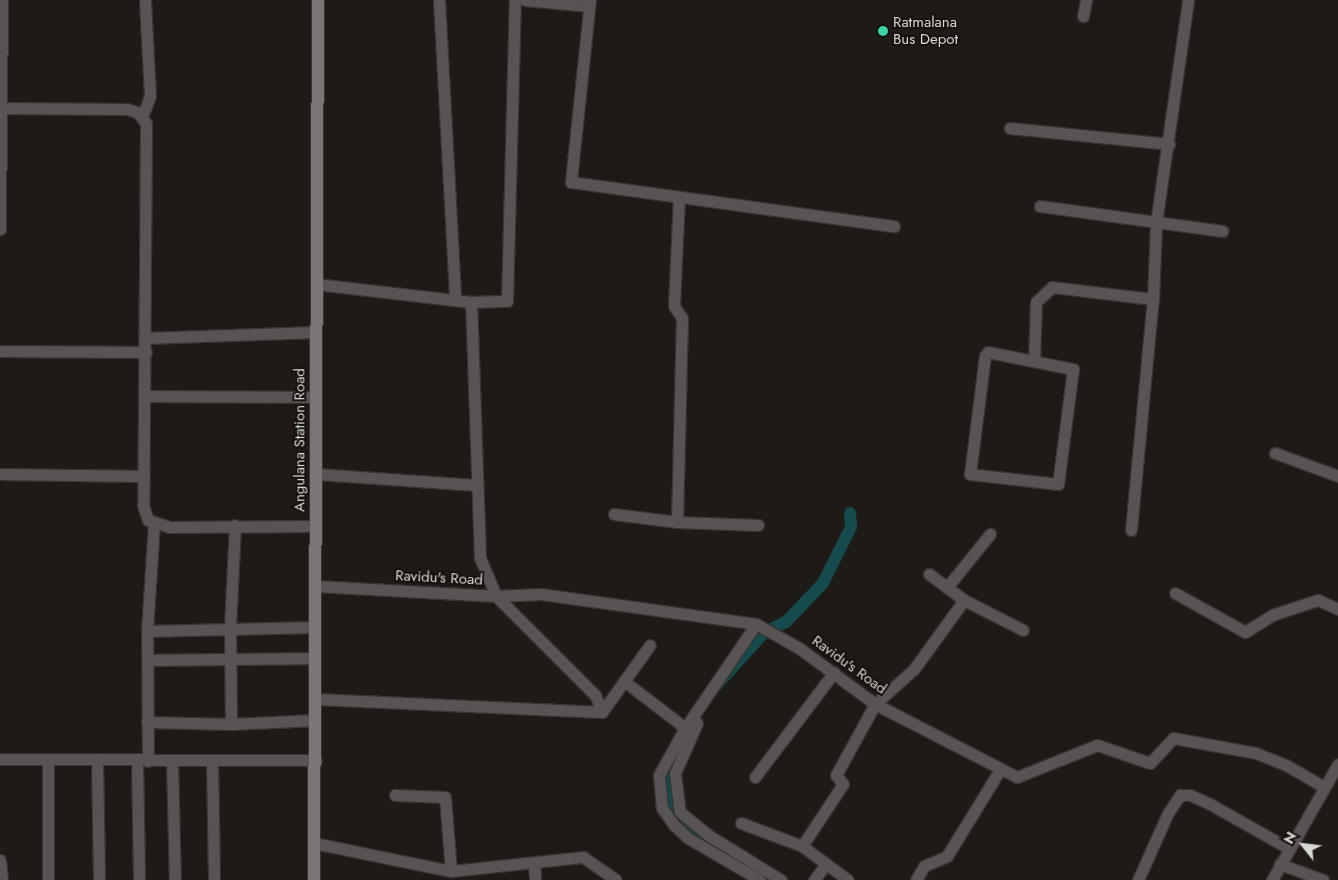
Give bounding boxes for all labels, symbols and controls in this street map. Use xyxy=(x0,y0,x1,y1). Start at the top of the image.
place label: Ratmalana Bus Depot xyxy=(893,13,958,48)
marker: Ratmalana Bus Depot xyxy=(877,25,889,37)
street label: Angulana Station Road xyxy=(291,368,309,512)
street label: Ravidu's Road xyxy=(395,567,483,589)
street label: Ravidu's Road xyxy=(808,632,890,698)
north arrow xyxy=(1278,820,1328,870)
text: N xyxy=(1278,828,1301,847)

